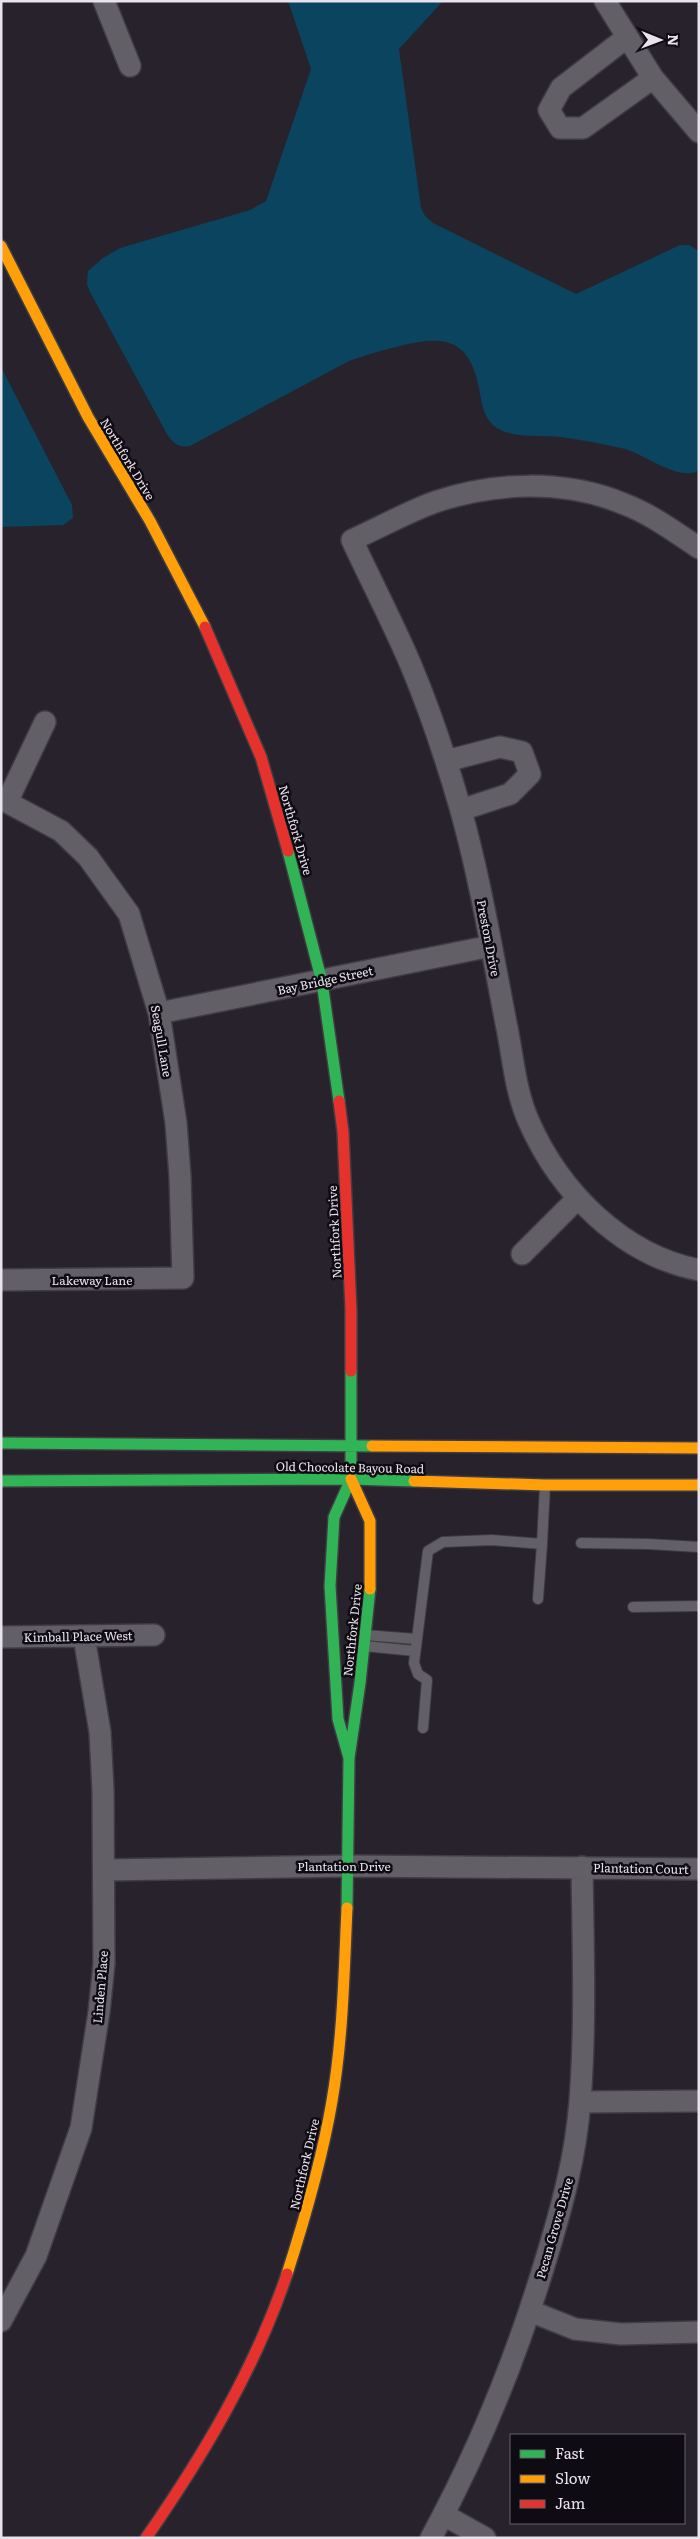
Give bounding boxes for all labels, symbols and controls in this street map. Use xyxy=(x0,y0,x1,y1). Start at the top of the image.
north arrow xyxy=(635,15,685,65)
text: N xyxy=(664,34,684,47)
street label: Northfork Drive xyxy=(96,415,160,503)
street label: Northfork Drive xyxy=(275,783,317,877)
street label: Preston Drive xyxy=(473,898,505,978)
street label: Bay Bridge Street xyxy=(275,961,375,999)
street label: Seagull Lane xyxy=(147,1004,177,1078)
street label: Northfork Drive xyxy=(323,1185,345,1279)
street label: Lakeway Lane xyxy=(52,1271,132,1289)
street label: Old Chocolate Bayou Road xyxy=(276,1457,425,1477)
street label: Northfork Drive xyxy=(338,1583,366,1677)
street label: Kimball Place West xyxy=(23,1626,133,1646)
street label: Plantation Drive xyxy=(297,1857,391,1875)
street label: Plantation Court xyxy=(593,1858,689,1878)
street label: Linden Place xyxy=(88,1950,112,2024)
street label: Northfork Drive xyxy=(285,2117,323,2211)
street label: Pecan Grove Drive xyxy=(531,2175,577,2281)
legend xyxy=(510,2434,685,2524)
text: Fast xyxy=(555,2441,584,2464)
text: Slow xyxy=(555,2466,590,2489)
text: Jam xyxy=(555,2491,586,2514)

